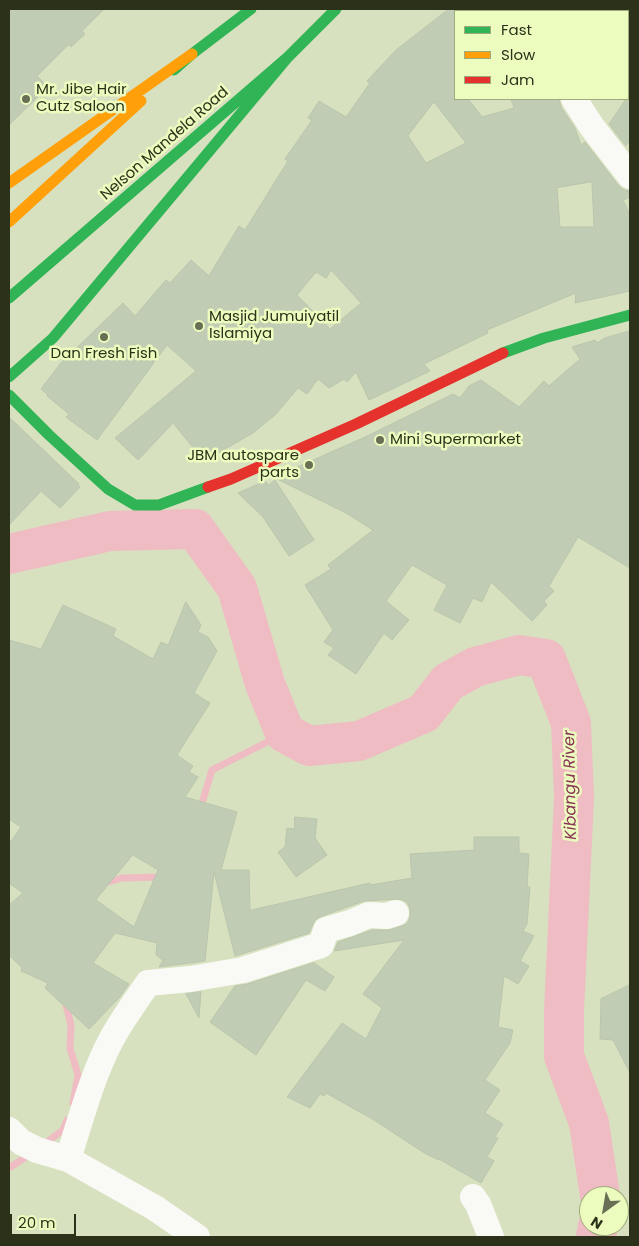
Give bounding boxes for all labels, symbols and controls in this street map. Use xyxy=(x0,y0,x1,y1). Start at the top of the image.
legend xyxy=(454,10,629,100)
text: Fast xyxy=(501,19,532,40)
text: Slow xyxy=(501,44,535,65)
text: Jam xyxy=(501,69,535,90)
place label: Mr. Jibe Hair Cutz Saloon xyxy=(36,81,127,116)
street label: Nelson Mandela Road xyxy=(97,84,233,204)
marker: Mr. Jibe Hair Cutz Saloon xyxy=(20,93,32,105)
place label: Masjid Jumuiyatil Islamiya xyxy=(209,308,339,343)
marker: Masjid Jumuiyatil Islamiya xyxy=(193,320,205,332)
marker: Dan Fresh Fish xyxy=(98,331,110,343)
place label: Dan Fresh Fish xyxy=(51,345,157,363)
place label: Mini Supermarket xyxy=(390,431,521,449)
marker: Mini Supermarket xyxy=(374,434,386,446)
place label: JBM autospare parts xyxy=(187,447,299,482)
marker: JBM autospare parts xyxy=(303,459,315,471)
water label: Kibangu River xyxy=(560,730,582,840)
north arrow xyxy=(579,1186,629,1236)
scale bar xyxy=(12,1204,79,1236)
text: 20 m xyxy=(18,1212,56,1233)
text: N xyxy=(587,1212,606,1234)

